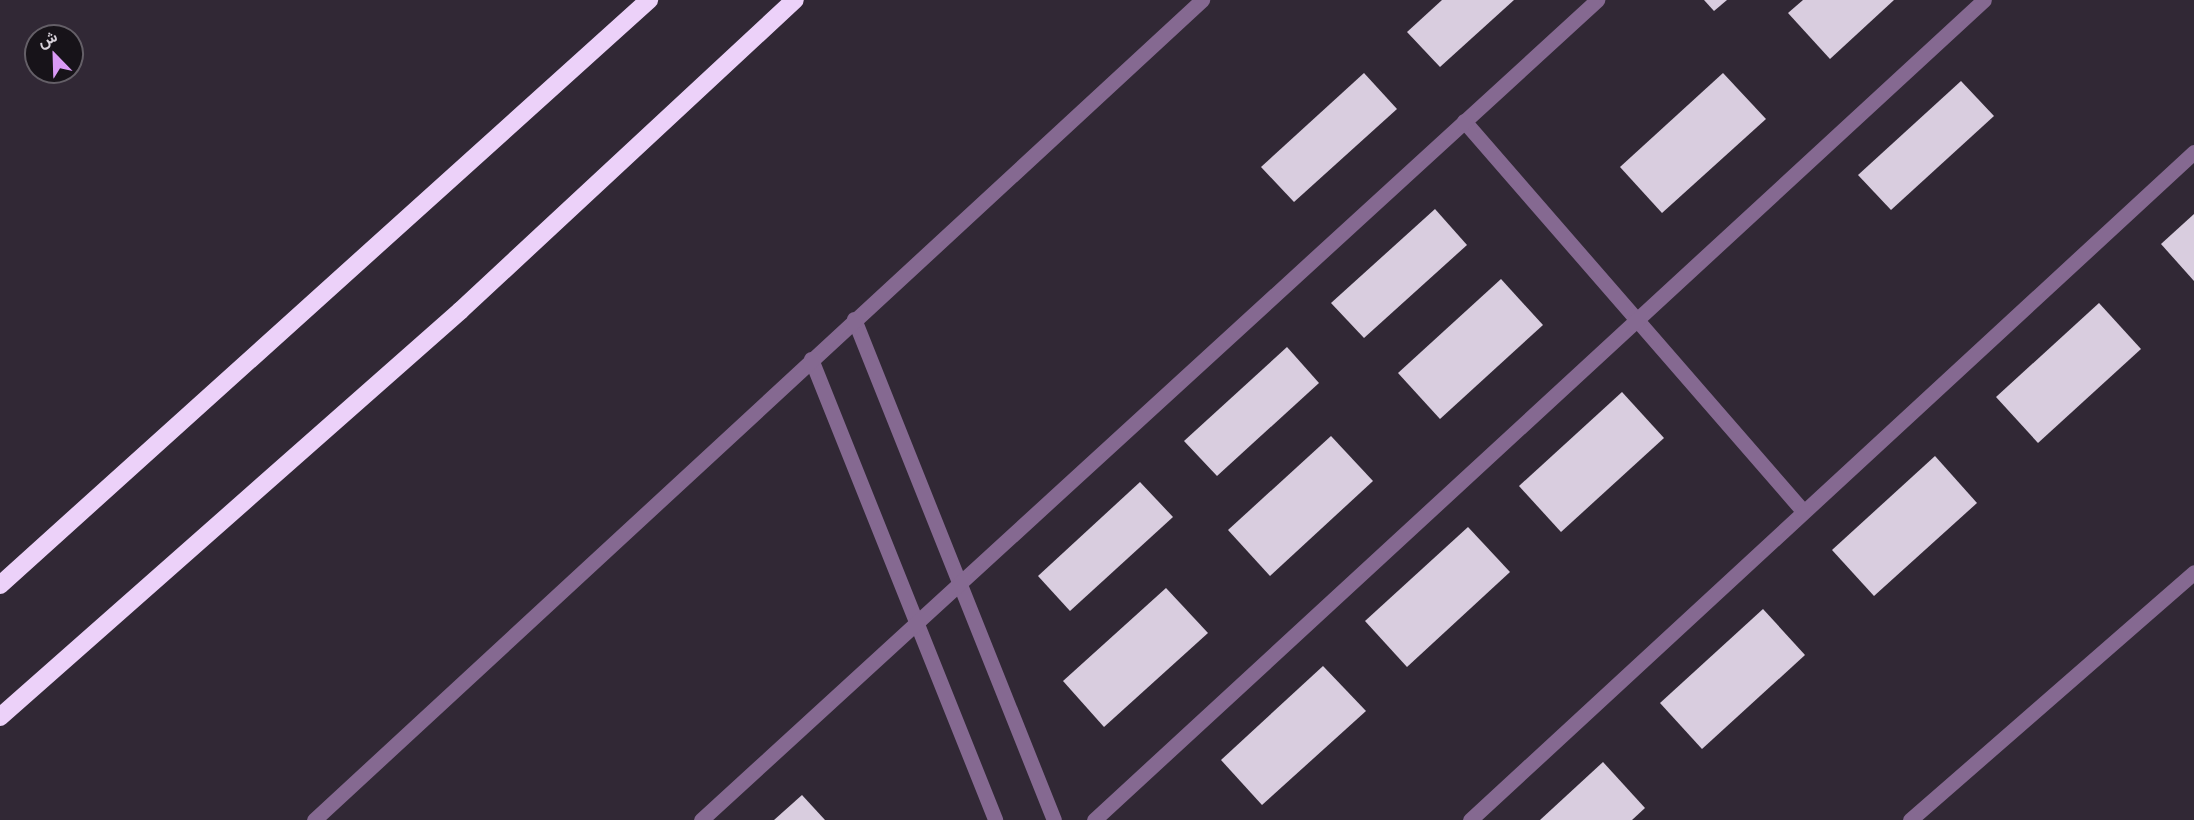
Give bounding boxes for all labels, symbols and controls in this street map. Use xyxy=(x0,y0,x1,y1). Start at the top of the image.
north arrow xyxy=(24,24,84,84)
text: ش xyxy=(35,27,60,50)

